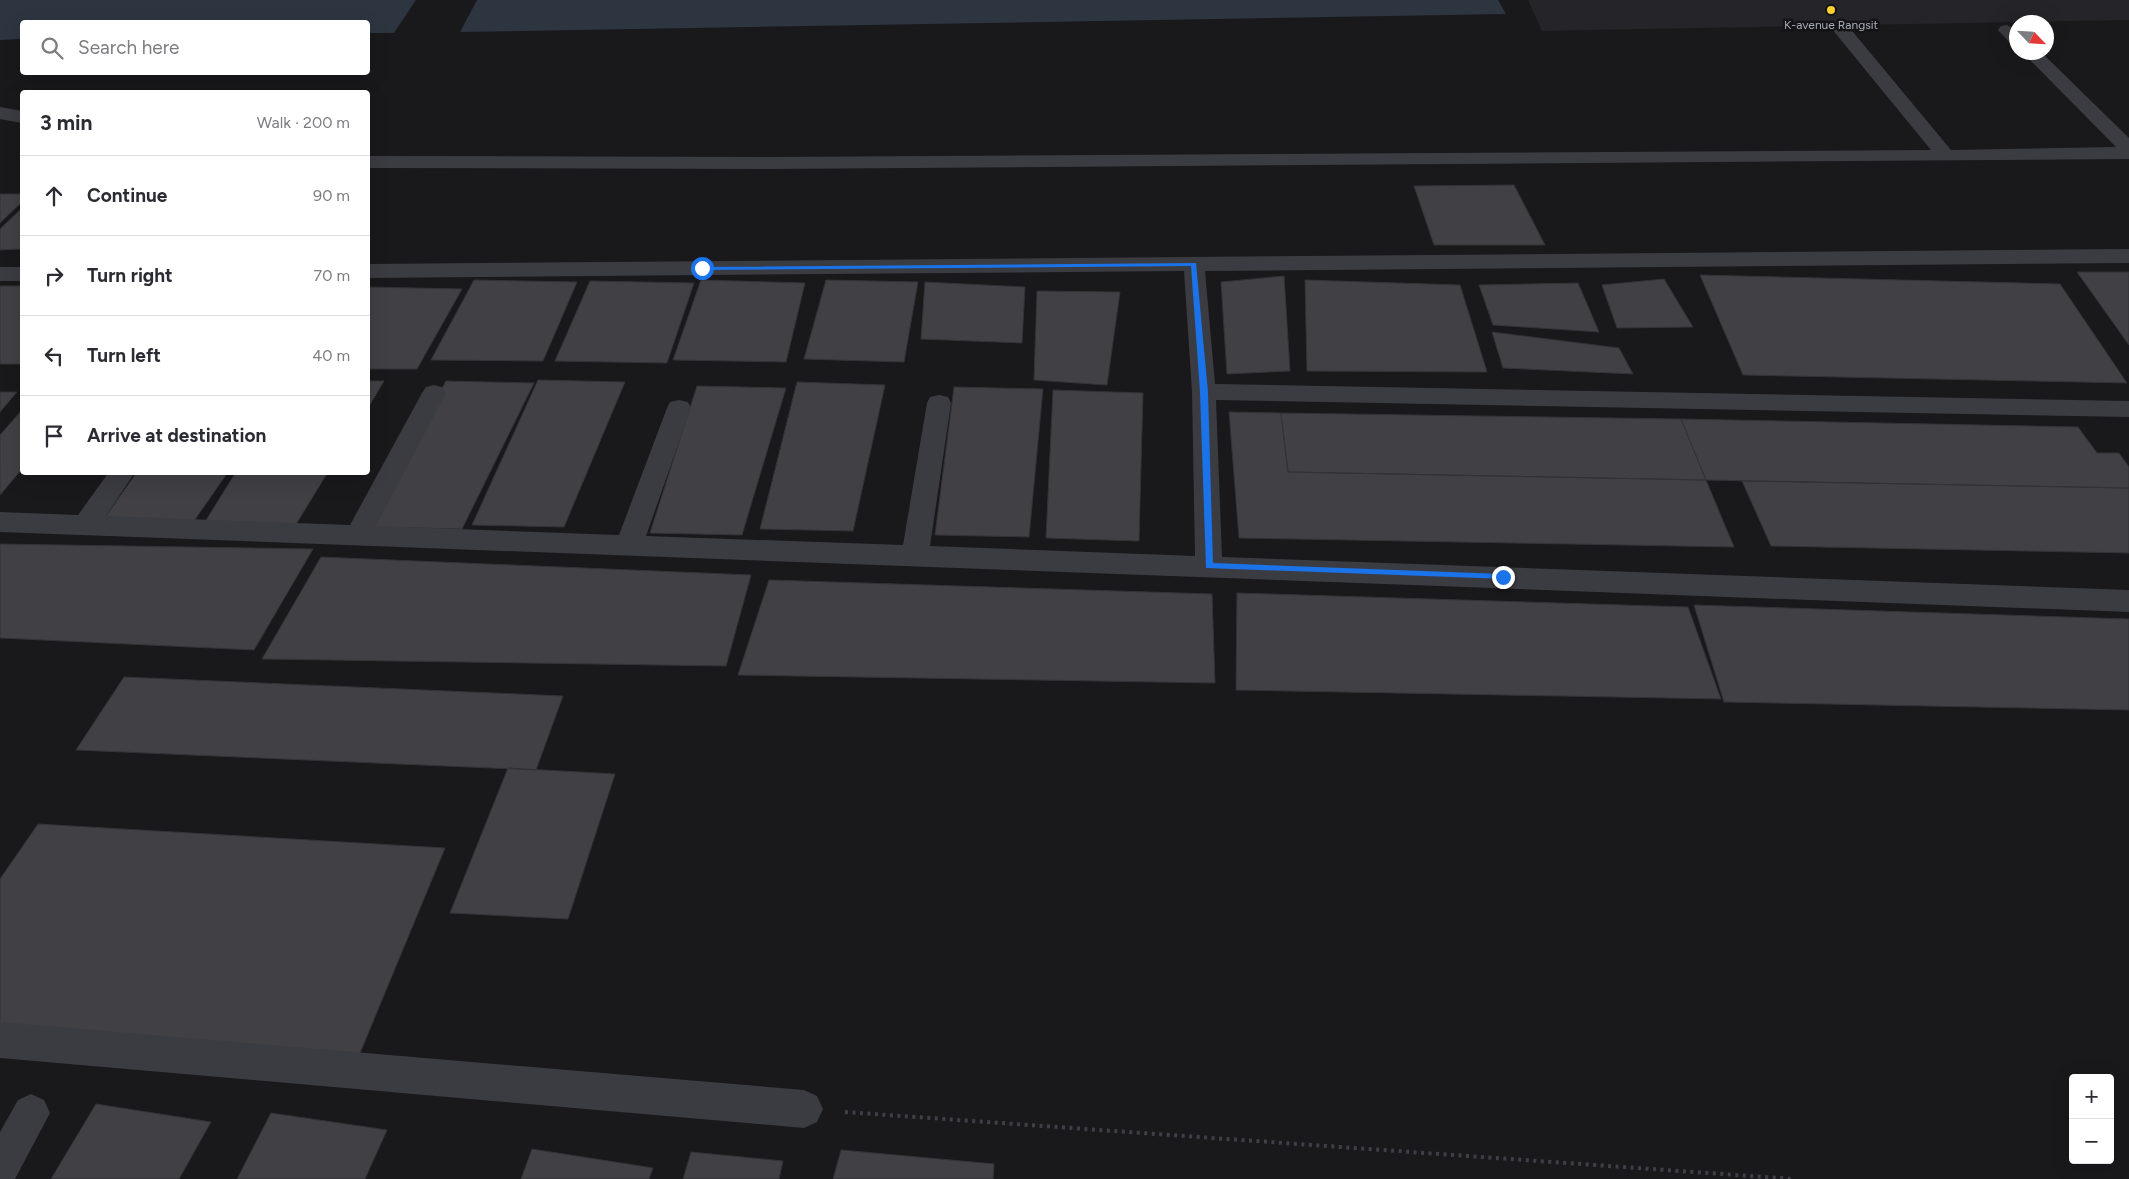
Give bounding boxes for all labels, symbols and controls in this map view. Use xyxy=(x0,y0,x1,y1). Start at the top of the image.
marker: K-avenue Rangsit xyxy=(1825,4,1837,16)
north arrow xyxy=(2009,15,2054,60)
place label: K-avenue Rangsit xyxy=(1784,18,1879,32)
search box xyxy=(20,20,370,75)
icon: search xyxy=(38,34,66,62)
text: Search here xyxy=(78,36,180,59)
text: 3 min xyxy=(40,110,92,135)
text: Walk · 200 m xyxy=(257,113,350,132)
icon: ahead xyxy=(40,182,68,210)
text: Continue xyxy=(87,184,167,207)
text: 90 m xyxy=(313,186,350,205)
route start xyxy=(691,257,714,280)
icon: right xyxy=(40,262,68,290)
text: Turn right xyxy=(87,264,173,287)
text: 70 m xyxy=(314,266,350,285)
icon: left xyxy=(40,342,68,370)
text: Turn left xyxy=(87,344,161,367)
text: 40 m xyxy=(312,346,350,365)
icon: arrive xyxy=(40,422,68,450)
text: Arrive at destination xyxy=(87,424,266,447)
route end xyxy=(1492,566,1515,589)
map controls xyxy=(2069,1074,2114,1164)
button: + xyxy=(2069,1074,2114,1119)
button: − xyxy=(2069,1119,2114,1164)

